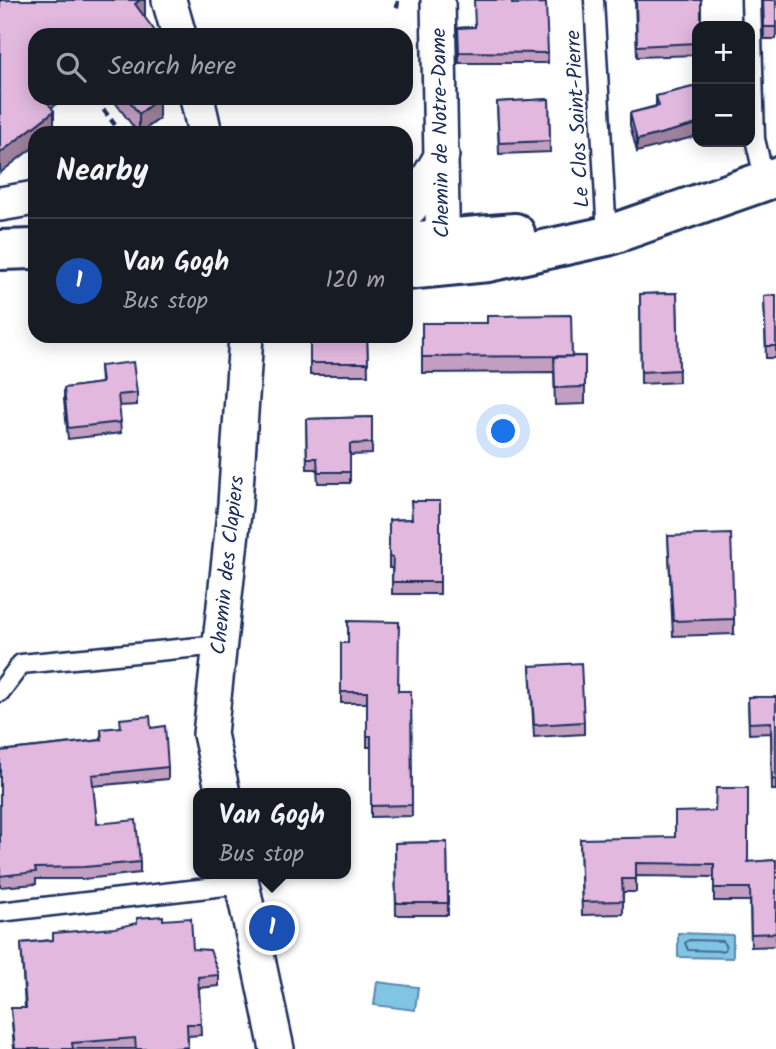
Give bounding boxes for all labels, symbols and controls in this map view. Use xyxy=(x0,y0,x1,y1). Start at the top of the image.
map controls xyxy=(692,21,755,147)
button: + xyxy=(692,21,755,84)
street label: Chemin de Notre-Dame xyxy=(423,27,460,238)
search box xyxy=(28,28,413,105)
street label: Le Clos Saint-Pierre xyxy=(557,29,600,209)
text: Search here xyxy=(108,46,236,88)
icon: search xyxy=(52,48,90,86)
button: − xyxy=(692,84,755,147)
text: Nearby xyxy=(56,148,148,196)
text: Van Gogh xyxy=(123,242,229,284)
text: 1 xyxy=(76,263,82,299)
text: 120 m xyxy=(325,263,385,299)
text: Bus stop xyxy=(123,284,208,320)
your location xyxy=(486,414,520,448)
street label: Chemin des Clapiers xyxy=(203,474,254,656)
popup xyxy=(193,788,351,879)
text: Van Gogh xyxy=(219,795,325,837)
text: Bus stop xyxy=(219,837,304,873)
pin: 1 xyxy=(249,902,295,954)

